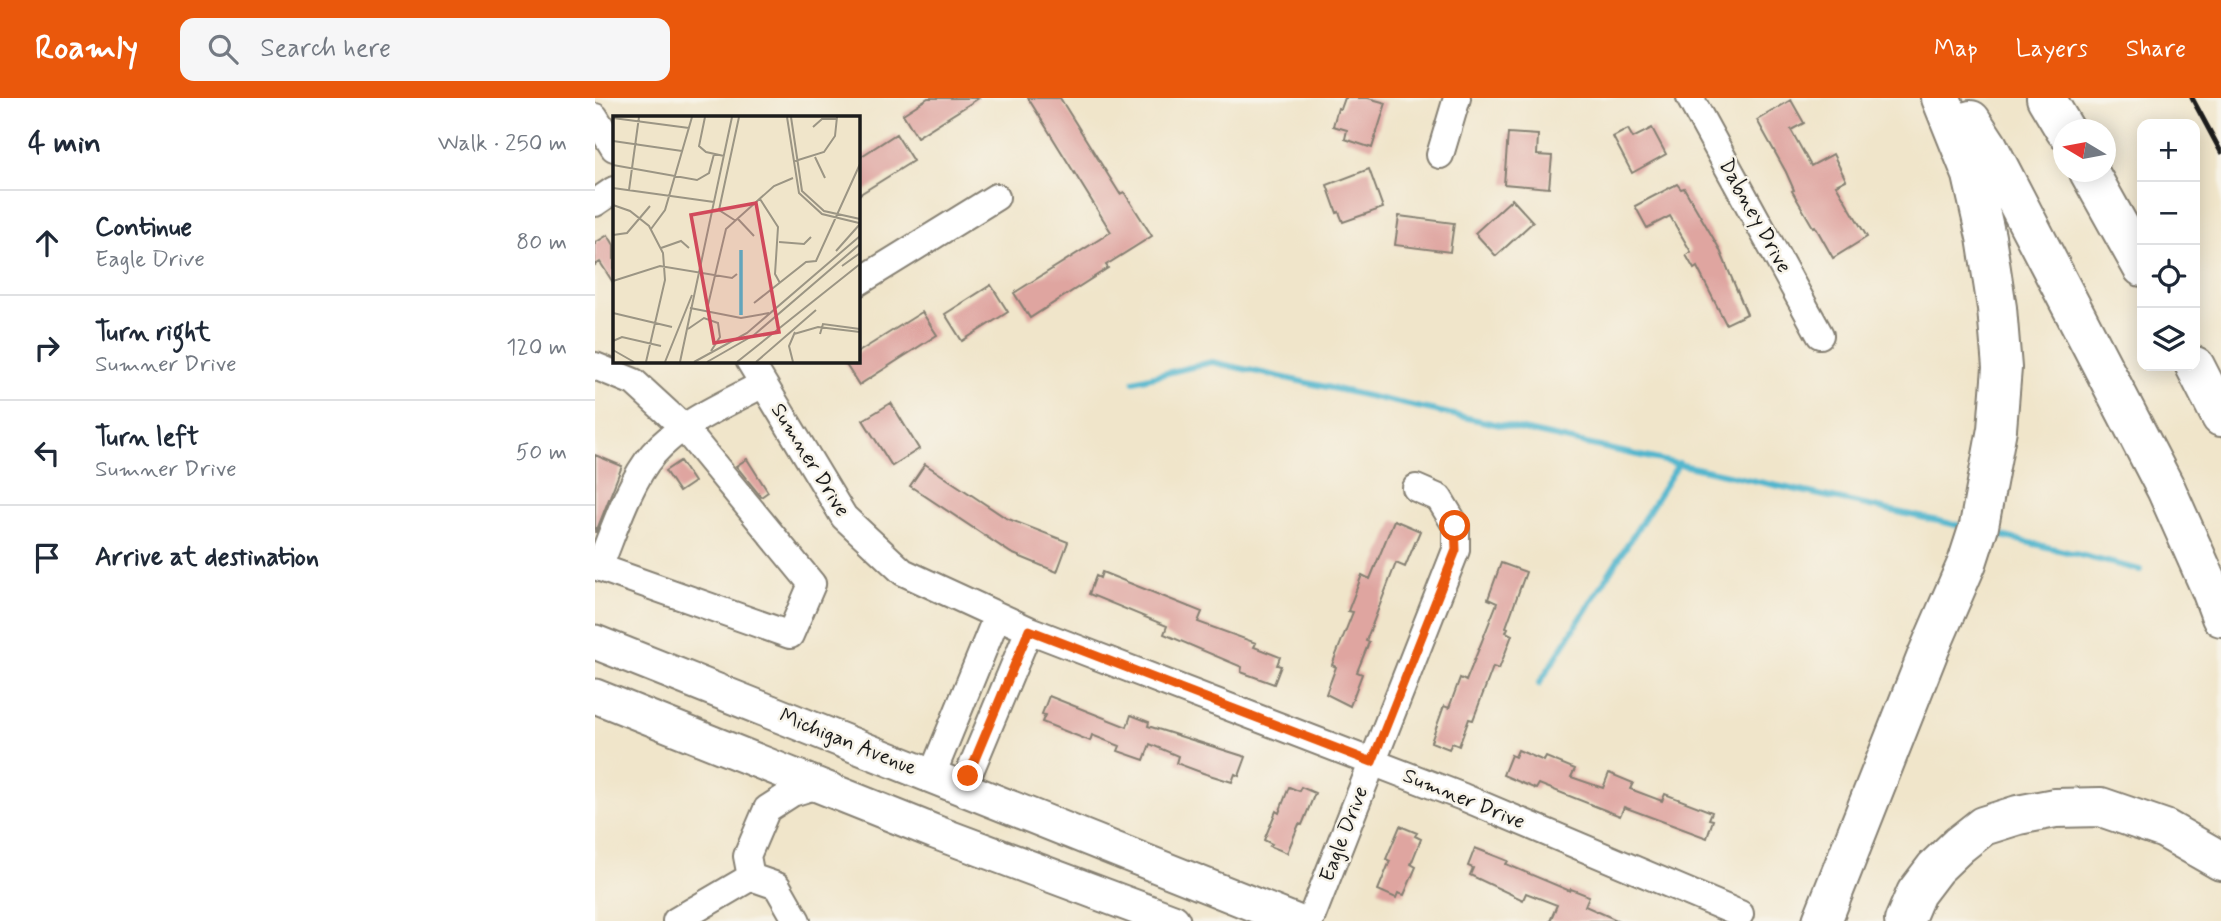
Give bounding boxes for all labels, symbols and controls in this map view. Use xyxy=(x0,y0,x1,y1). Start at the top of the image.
search box xyxy=(180,18,670,81)
text: Roamly xyxy=(35,27,138,71)
icon: search xyxy=(204,30,242,68)
text: Search here xyxy=(260,32,391,66)
text: Map xyxy=(1934,34,1978,65)
text: Layers xyxy=(2016,34,2088,65)
text: Share xyxy=(2126,34,2186,65)
inset map xyxy=(613,116,859,362)
north arrow xyxy=(2053,119,2116,182)
map controls xyxy=(2137,119,2200,371)
button: + xyxy=(2137,119,2200,182)
text: 4 min xyxy=(28,124,101,163)
text: Walk · 250 m xyxy=(438,129,567,159)
street label: Dabney Drive xyxy=(1712,154,1798,278)
button: − xyxy=(2137,182,2200,245)
text: Continue xyxy=(95,211,192,245)
icon: ahead xyxy=(28,224,66,262)
text: 80 m xyxy=(516,228,567,258)
text: Eagle Drive xyxy=(95,245,205,275)
button: locate xyxy=(2137,245,2200,308)
button: layers xyxy=(2137,308,2200,371)
text: Turn right xyxy=(95,316,211,350)
icon: right xyxy=(28,329,66,367)
text: 120 m xyxy=(506,333,567,363)
text: Sumner Drive xyxy=(95,350,237,380)
street label: Sumner Drive xyxy=(764,398,856,522)
text: Turn left xyxy=(95,421,199,455)
icon: left xyxy=(28,434,66,472)
text: 50 m xyxy=(516,438,567,468)
text: Sumner Drive xyxy=(95,455,237,485)
route start xyxy=(1439,510,1470,541)
icon: arrive xyxy=(28,539,66,577)
text: Arrive at destination xyxy=(95,541,319,575)
street label: Michigan Avenue xyxy=(775,702,921,782)
route end xyxy=(952,760,983,791)
street label: Sumner Drive xyxy=(1399,762,1529,836)
street label: Eagle Drive xyxy=(1313,782,1375,886)

